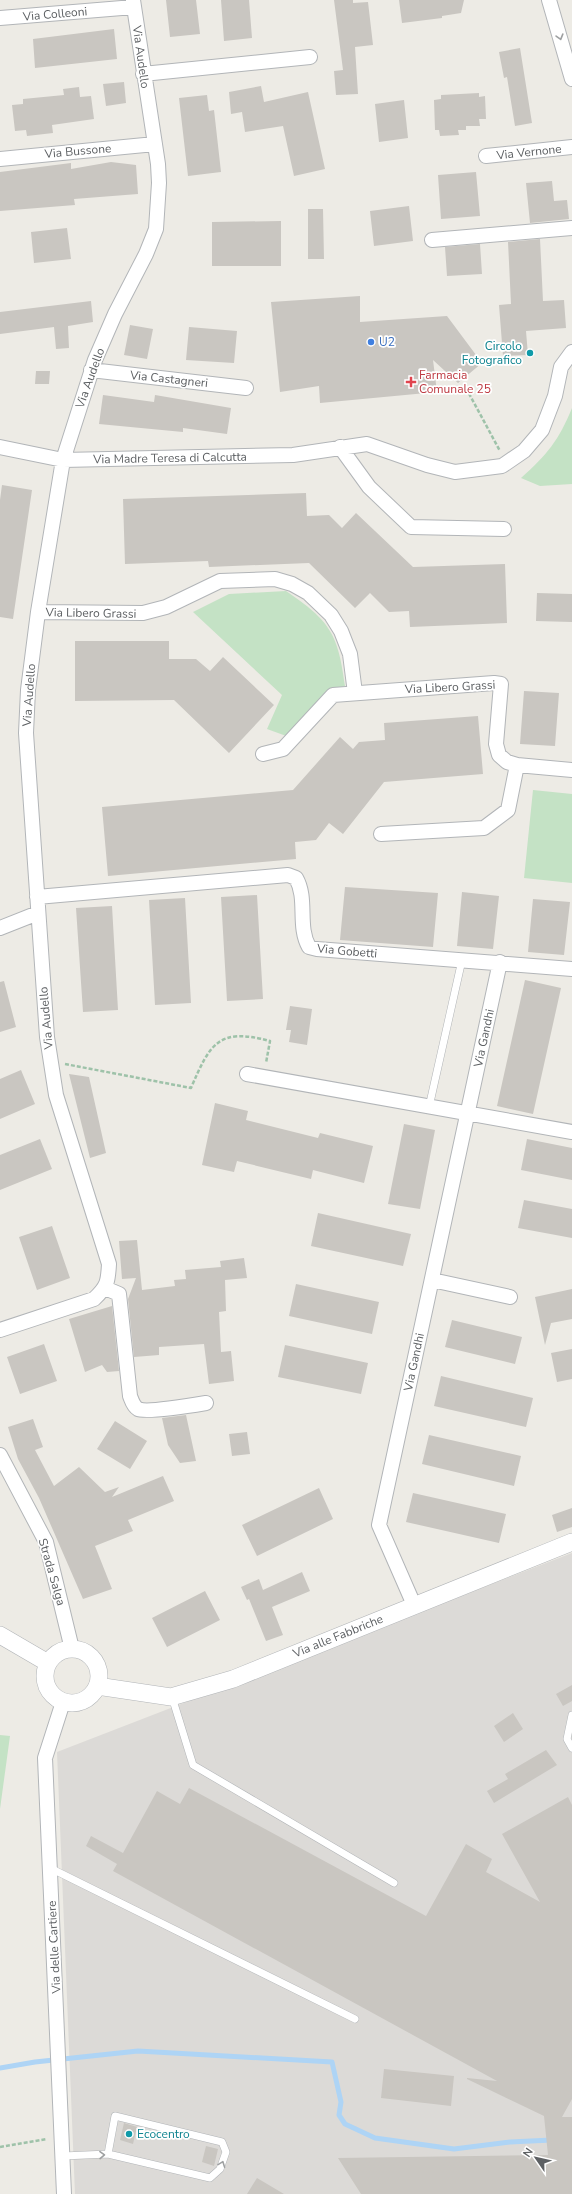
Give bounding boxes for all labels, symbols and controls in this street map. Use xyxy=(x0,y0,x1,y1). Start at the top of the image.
street label: Via Colleoni xyxy=(21,3,88,25)
street label: Via Audello xyxy=(129,24,153,90)
one-way arrow xyxy=(555,34,564,41)
street label: Via Bussone xyxy=(43,140,112,162)
street label: Via Vernone xyxy=(495,141,562,163)
place label: U2 xyxy=(379,334,395,350)
marker: U2 xyxy=(366,337,376,347)
place label: Circolo Fotografico xyxy=(462,338,522,368)
street label: Via Audello xyxy=(71,345,108,411)
marker: Circolo Fotografico xyxy=(525,348,535,358)
street label: Via Castagneri xyxy=(128,367,209,391)
place label: Farmacia Comunale 25 xyxy=(419,367,491,397)
marker: Farmacia Comunale 25 xyxy=(406,377,416,387)
street label: Via Madre Teresa di Calcutta xyxy=(92,449,247,467)
street label: Via Libero Grassi xyxy=(44,604,137,622)
street label: Via Audello xyxy=(19,663,39,728)
street label: Via Libero Grassi xyxy=(403,677,496,697)
street label: Via Gobetti xyxy=(315,940,378,962)
street label: Via Audello xyxy=(35,986,57,1051)
street label: Via Gandhi xyxy=(470,1007,498,1069)
street label: Via Gandhi xyxy=(400,1331,428,1393)
street label: Strada Salga xyxy=(35,1537,69,1607)
street label: Via alle Fabbriche xyxy=(290,1611,385,1662)
street label: Via delle Cartiere xyxy=(44,1900,64,1995)
place label: Ecocentro xyxy=(137,2126,190,2142)
marker: Ecocentro xyxy=(124,2129,134,2139)
north arrow xyxy=(516,2138,556,2178)
text: N xyxy=(520,2145,537,2160)
one-way arrow xyxy=(99,2150,105,2159)
one-way arrow xyxy=(217,2160,225,2167)

